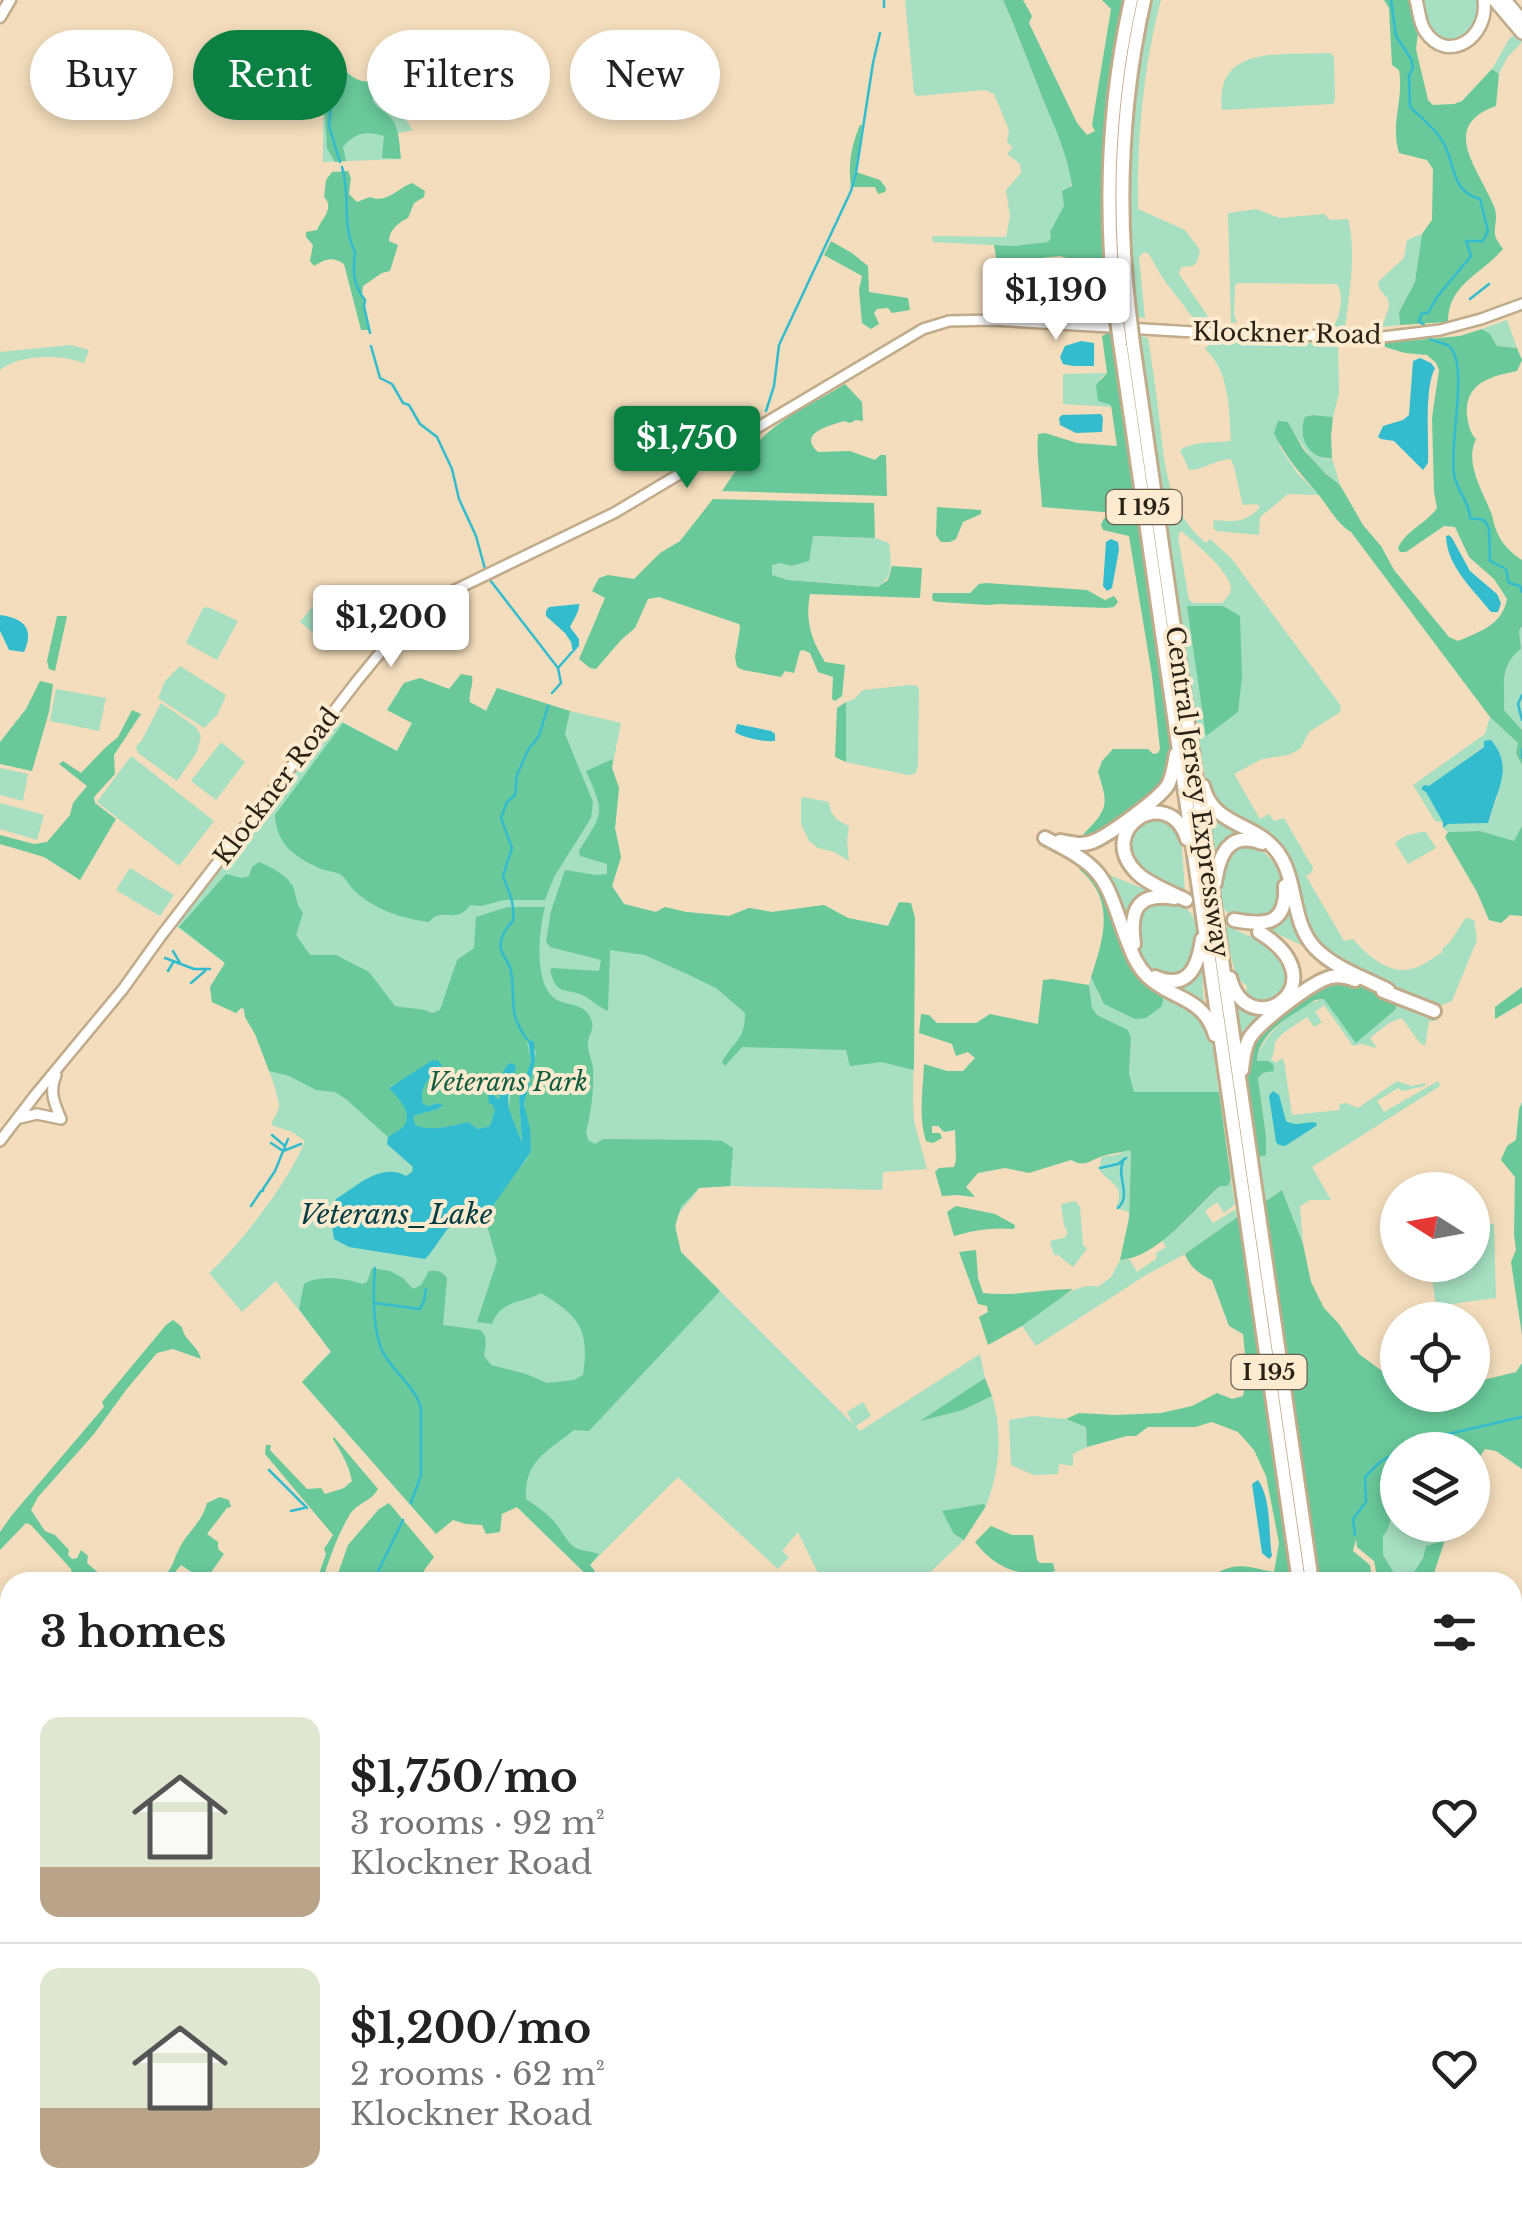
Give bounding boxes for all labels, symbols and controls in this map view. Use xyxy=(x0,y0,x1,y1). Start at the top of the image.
chip: Buy xyxy=(30,30,173,120)
chip: Rent xyxy=(193,30,347,120)
chip: Filters xyxy=(367,30,550,120)
chip: New xyxy=(570,30,720,120)
pin: $1,190 xyxy=(975,258,1137,343)
text: $1,190 xyxy=(1005,270,1107,310)
street label: Klockner Road xyxy=(1192,316,1382,351)
pin: $1,750 xyxy=(606,406,768,491)
text: $1,750 xyxy=(636,418,738,458)
road number: I 195 xyxy=(1106,490,1182,524)
pin: $1,200 xyxy=(310,585,472,670)
text: $1,200 xyxy=(335,597,447,637)
street label: Central Jersey Expressway xyxy=(1159,624,1236,960)
street label: Klockner Road xyxy=(207,701,346,871)
park label: Veterans Park xyxy=(428,1067,588,1098)
north arrow xyxy=(1380,1172,1490,1282)
map controls xyxy=(1380,1172,1490,1542)
water label: Veterans_Lake xyxy=(300,1197,493,1232)
button: locate xyxy=(1380,1302,1490,1412)
road number: I 195 xyxy=(1232,1355,1306,1389)
button: layers xyxy=(1380,1432,1490,1542)
icon: filters xyxy=(1427,1605,1482,1660)
text: 3 homes xyxy=(40,1606,226,1658)
text: $1,750/mo xyxy=(350,1751,578,1803)
icon: home xyxy=(120,1757,240,1877)
icon: heart xyxy=(1427,1790,1482,1845)
text: 3 rooms · 92 m² xyxy=(350,1803,605,1843)
text: Klockner Road xyxy=(350,1843,592,1883)
text: $1,200/mo xyxy=(350,2002,591,2054)
icon: home xyxy=(120,2008,240,2128)
icon: heart xyxy=(1427,2041,1482,2096)
text: 2 rooms · 62 m² xyxy=(350,2054,605,2094)
text: Klockner Road xyxy=(350,2094,592,2134)

